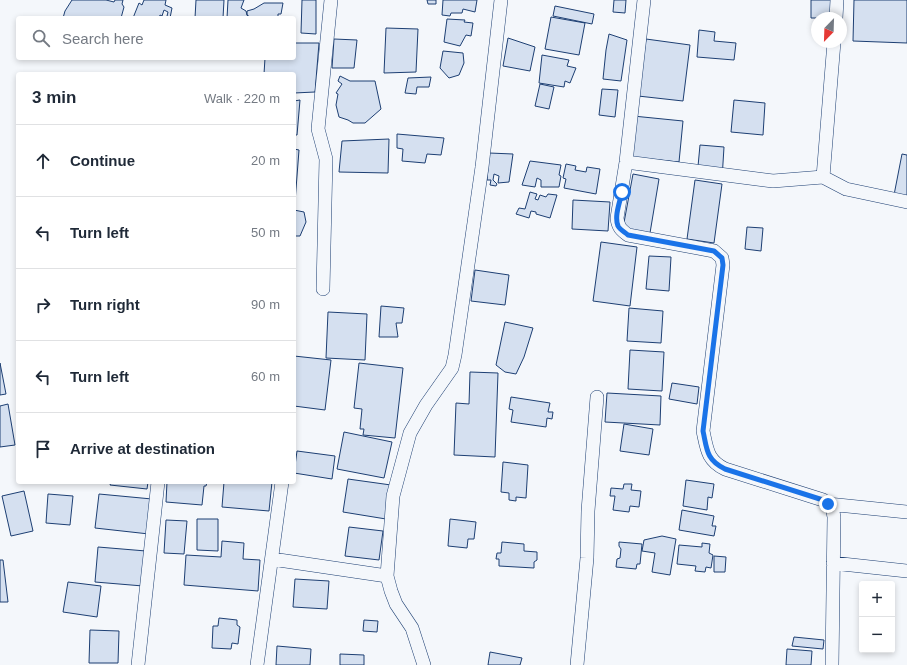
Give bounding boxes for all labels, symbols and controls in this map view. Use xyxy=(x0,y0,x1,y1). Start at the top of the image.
north arrow xyxy=(811,12,847,48)
search box xyxy=(16,16,296,60)
icon: search xyxy=(30,27,52,49)
text: Search here xyxy=(62,30,144,47)
text: 3 min xyxy=(32,88,76,107)
text: Walk · 220 m xyxy=(204,91,280,106)
icon: ahead xyxy=(32,150,54,172)
text: Continue xyxy=(70,152,135,169)
text: 20 m xyxy=(251,153,280,168)
route start xyxy=(613,183,631,201)
icon: left xyxy=(32,222,54,244)
text: Turn left xyxy=(70,224,129,241)
text: 50 m xyxy=(251,225,280,240)
icon: right xyxy=(32,294,54,316)
text: Turn right xyxy=(70,296,140,313)
text: 90 m xyxy=(251,297,280,312)
icon: left xyxy=(32,366,54,388)
text: Turn left xyxy=(70,368,129,385)
text: 60 m xyxy=(251,369,280,384)
icon: arrive xyxy=(32,438,54,460)
text: Arrive at destination xyxy=(70,440,215,457)
route end xyxy=(819,495,837,513)
map controls xyxy=(859,581,895,653)
button: + xyxy=(859,581,895,617)
button: − xyxy=(859,617,895,653)

